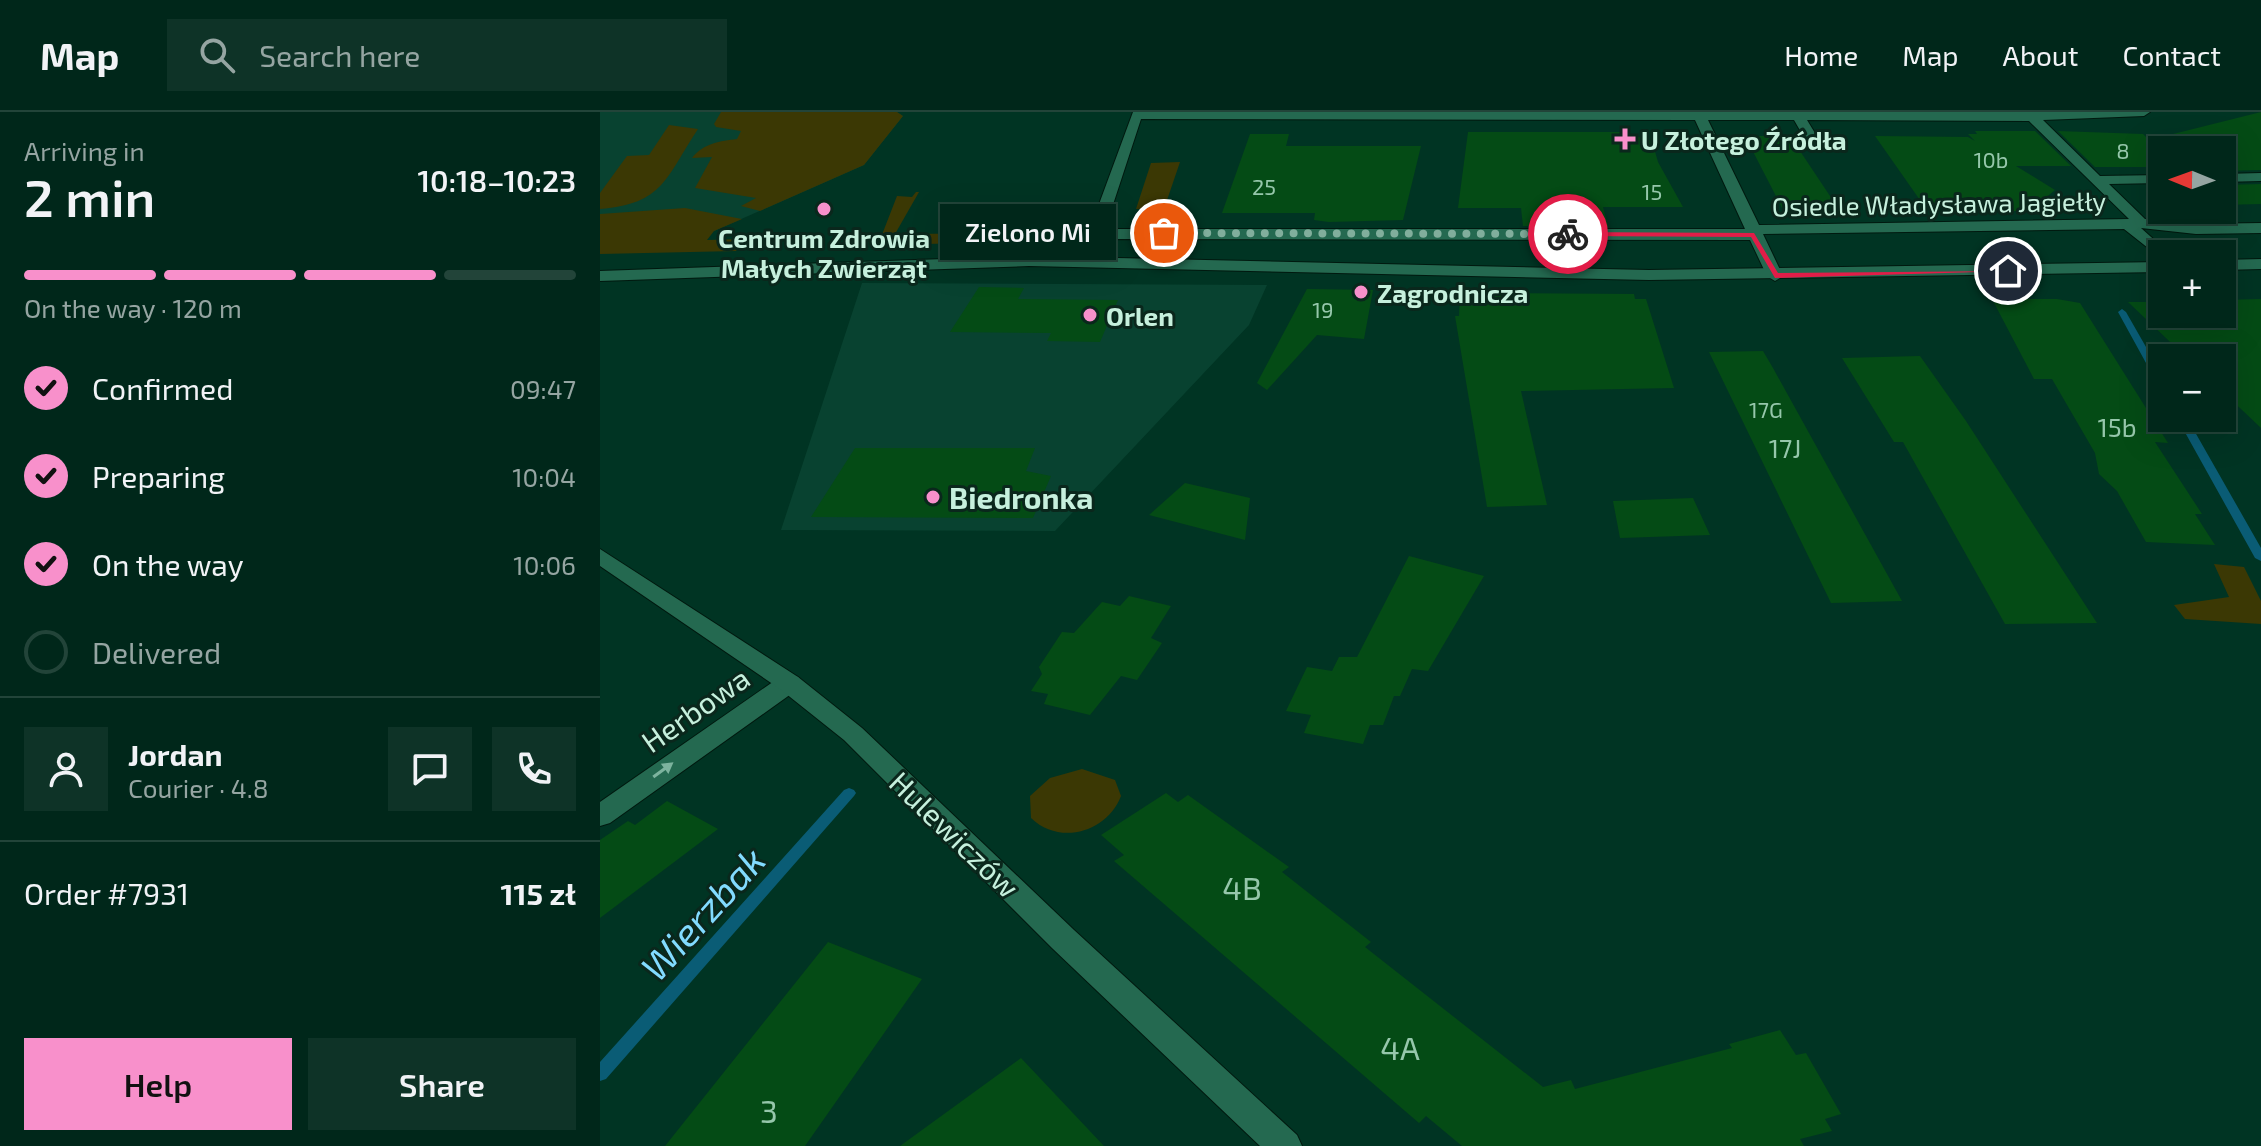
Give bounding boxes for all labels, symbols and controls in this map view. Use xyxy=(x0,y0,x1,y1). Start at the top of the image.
search box xyxy=(167,19,727,91)
text: Map xyxy=(40,32,119,78)
icon: search xyxy=(195,33,239,77)
text: Search here xyxy=(259,37,420,73)
text: Home xyxy=(1784,38,1858,72)
text: Map xyxy=(1902,38,1959,72)
text: About xyxy=(2003,38,2078,72)
text: Contact xyxy=(2122,38,2221,72)
place label: U Złotego Źródła xyxy=(1641,124,1847,155)
marker: U Złotego Źródła xyxy=(1616,130,1634,148)
text: Arriving in xyxy=(24,135,145,166)
north arrow xyxy=(2148,136,2236,224)
map controls xyxy=(2148,136,2236,432)
house number: 8 xyxy=(2116,137,2130,163)
house number: 10b xyxy=(1974,146,2008,172)
text: 10:18–10:23 xyxy=(418,162,576,198)
text: 2 min xyxy=(24,165,155,227)
house number: 25 xyxy=(1252,173,1276,199)
house number: 15 xyxy=(1642,178,1662,204)
street label: Osiedle Władysława Jagiełły xyxy=(1772,185,2107,221)
courier xyxy=(1528,194,1608,274)
pin xyxy=(1130,199,1198,267)
marker: Centrum Zdrowia Małych Zwierząt xyxy=(815,200,833,218)
callout: Zielono Mi xyxy=(940,205,1116,261)
icon: bag xyxy=(1142,211,1186,255)
icon: bike xyxy=(1546,212,1590,256)
text: Zielono Mi xyxy=(965,216,1091,247)
place label: Centrum Zdrowia Małych Zwierząt xyxy=(718,222,930,284)
pin xyxy=(1974,237,2042,305)
button: + xyxy=(2148,240,2236,328)
icon: home xyxy=(1986,249,2030,293)
place label: Zagrodnicza xyxy=(1377,277,1528,308)
marker: Zagrodnicza xyxy=(1352,283,1370,301)
text: On the way · 120 m xyxy=(24,292,242,323)
house number: 19 xyxy=(1312,296,1334,322)
place label: Orlen xyxy=(1106,300,1174,331)
marker: Orlen xyxy=(1081,306,1099,324)
button: − xyxy=(2148,344,2236,432)
icon: check xyxy=(24,366,68,410)
text: Confirmed xyxy=(92,370,233,406)
text: 09:47 xyxy=(510,373,576,404)
house number: 17G xyxy=(1749,396,1783,422)
house number: 15b xyxy=(2097,411,2137,442)
house number: 17J xyxy=(1769,432,1801,463)
icon: check xyxy=(24,454,68,498)
text: Preparing xyxy=(92,458,225,494)
text: 10:04 xyxy=(512,461,576,492)
place label: Biedronka xyxy=(949,479,1093,515)
marker: Biedronka xyxy=(924,488,942,506)
icon: check xyxy=(24,542,68,586)
text: On the way xyxy=(92,546,244,582)
text: 10:06 xyxy=(513,549,576,580)
text: Delivered xyxy=(92,634,221,670)
street label: Herbowa xyxy=(634,659,756,759)
button: person xyxy=(24,727,108,811)
button: chat xyxy=(388,727,472,811)
button: phone xyxy=(492,727,576,811)
text: Jordan xyxy=(128,736,223,772)
one-way arrow xyxy=(653,763,674,779)
street label: Hulewiczów xyxy=(883,763,1027,905)
text: Courier · 4.8 xyxy=(128,772,269,803)
water label: Wierzbak xyxy=(630,837,774,989)
house number: 4B xyxy=(1222,868,1262,906)
text: Order #7931 xyxy=(24,875,189,911)
text: 115 zł xyxy=(500,875,576,911)
house number: 4A xyxy=(1380,1028,1420,1066)
button: Help xyxy=(24,1038,292,1130)
button: Share xyxy=(308,1038,576,1130)
house number: 3 xyxy=(760,1091,778,1129)

